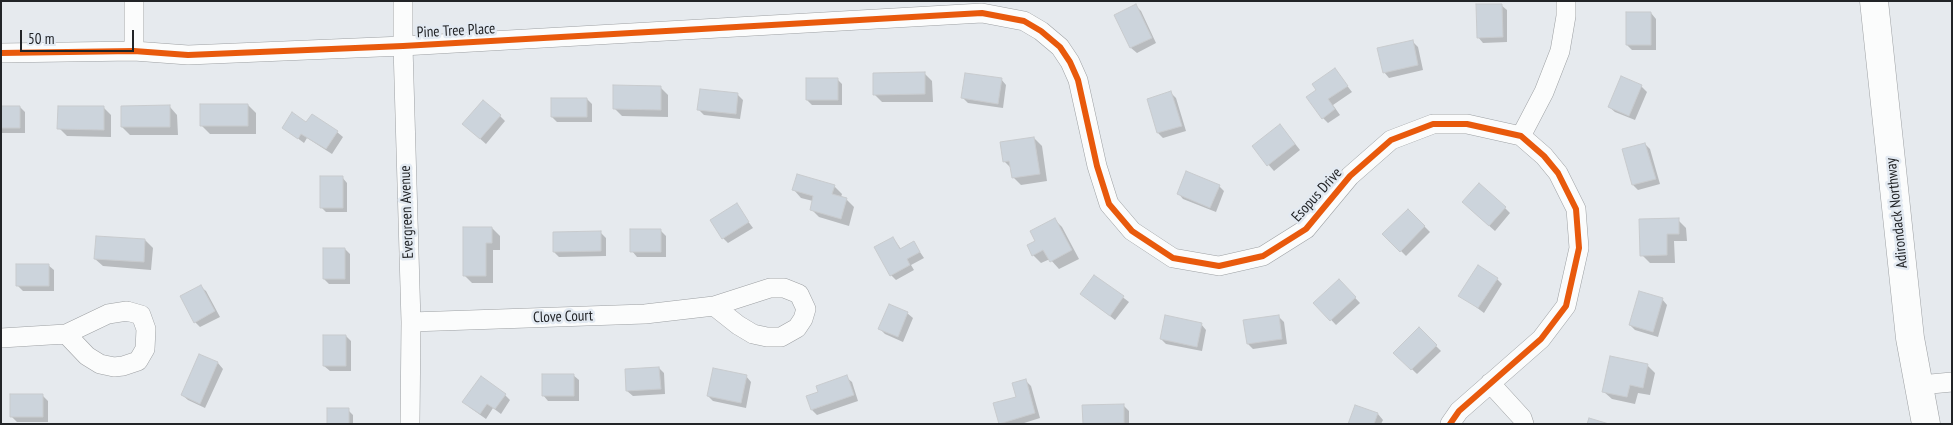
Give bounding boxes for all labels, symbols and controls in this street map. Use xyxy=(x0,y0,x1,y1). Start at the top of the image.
scale bar xyxy=(22,20,136,52)
street label: Pine Tree Place xyxy=(416,20,496,42)
text: 50 m xyxy=(28,29,54,48)
street label: Adirondack Northway xyxy=(1882,157,1912,269)
street label: Esopus Drive xyxy=(1288,164,1346,226)
street label: Evergreen Avenue xyxy=(396,165,418,259)
street label: Clove Court xyxy=(533,307,593,327)

